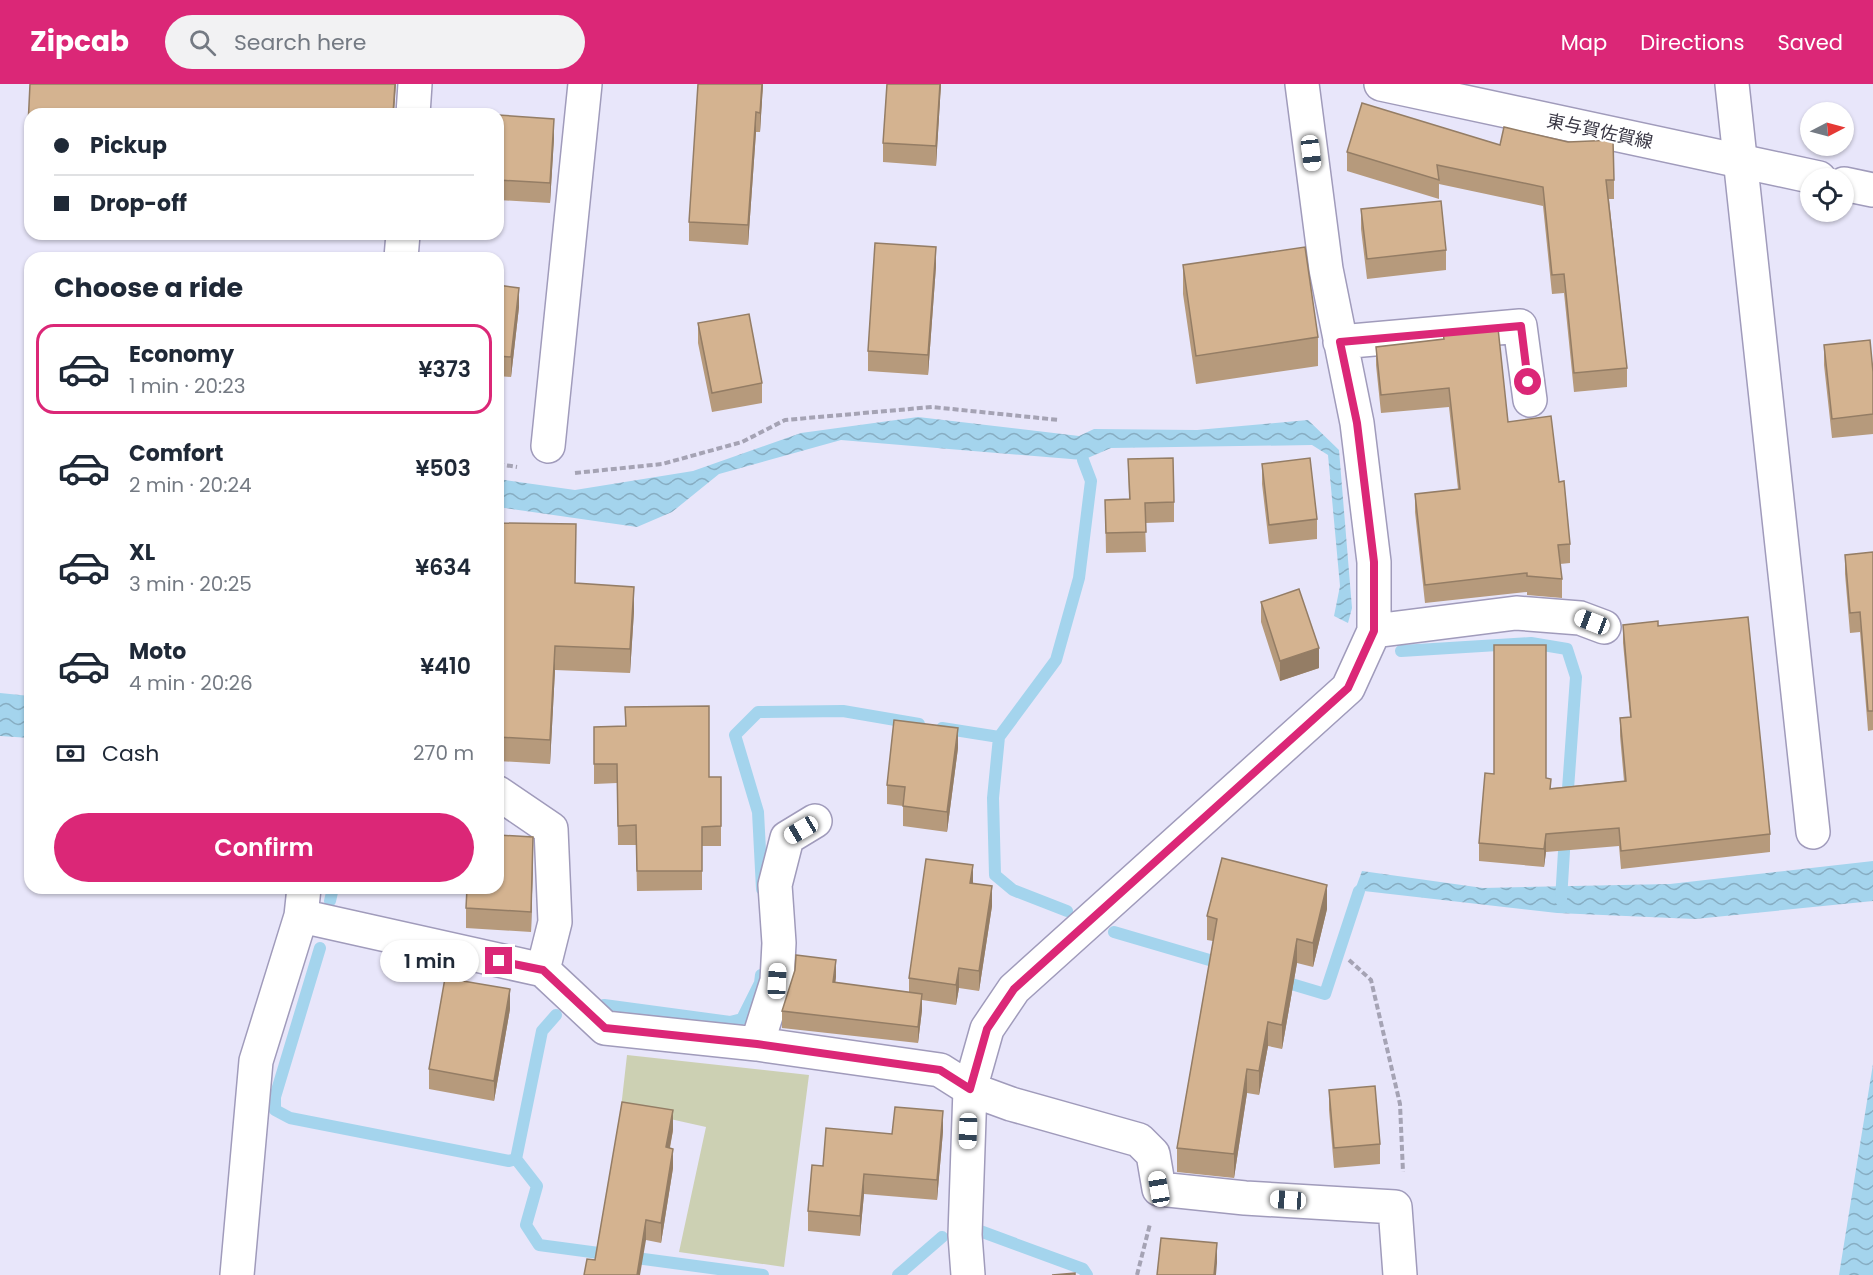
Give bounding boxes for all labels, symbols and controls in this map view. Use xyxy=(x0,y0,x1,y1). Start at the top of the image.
search box xyxy=(165,15,585,69)
text: Zipcab xyxy=(30,22,129,61)
icon: search xyxy=(186,26,219,59)
text: Search here xyxy=(234,27,366,58)
text: Map xyxy=(1561,28,1607,57)
text: Directions xyxy=(1640,28,1744,57)
text: Saved xyxy=(1777,28,1843,57)
north arrow xyxy=(1800,102,1854,156)
map controls xyxy=(1800,102,1854,222)
street label: 東与賀佐賀線 xyxy=(1545,108,1655,154)
text: Pickup xyxy=(90,130,167,161)
car xyxy=(1300,134,1322,172)
button: locate xyxy=(1800,168,1854,222)
text: Drop-off xyxy=(90,188,187,219)
text: Choose a ride xyxy=(54,269,243,306)
text: Economy xyxy=(129,339,234,370)
icon: car xyxy=(57,342,111,396)
text: ¥373 xyxy=(419,354,471,385)
route start xyxy=(1514,368,1541,395)
text: 1 min · 20:23 xyxy=(129,372,246,400)
text: Comfort xyxy=(129,438,223,469)
icon: car xyxy=(57,441,111,495)
text: ¥503 xyxy=(415,453,471,484)
text: 2 min · 20:24 xyxy=(129,471,251,499)
text: XL xyxy=(129,537,155,568)
icon: car xyxy=(57,540,111,594)
text: ¥634 xyxy=(415,552,471,583)
text: 3 min · 20:25 xyxy=(129,570,252,598)
car xyxy=(1572,607,1612,637)
text: Moto xyxy=(129,636,186,667)
icon: car xyxy=(57,639,111,693)
text: ¥410 xyxy=(420,651,471,682)
text: 4 min · 20:26 xyxy=(129,669,253,697)
icon: cash xyxy=(54,737,87,770)
text: Cash xyxy=(102,738,159,769)
text: 270 m xyxy=(413,739,474,767)
button: Confirm xyxy=(54,813,474,882)
car xyxy=(781,813,821,847)
callout: 1 min xyxy=(379,940,478,982)
text: 1 min xyxy=(404,947,455,975)
route end xyxy=(485,947,512,974)
car xyxy=(767,963,787,999)
car xyxy=(958,1113,978,1149)
car xyxy=(1147,1170,1171,1208)
car xyxy=(1269,1190,1307,1210)

